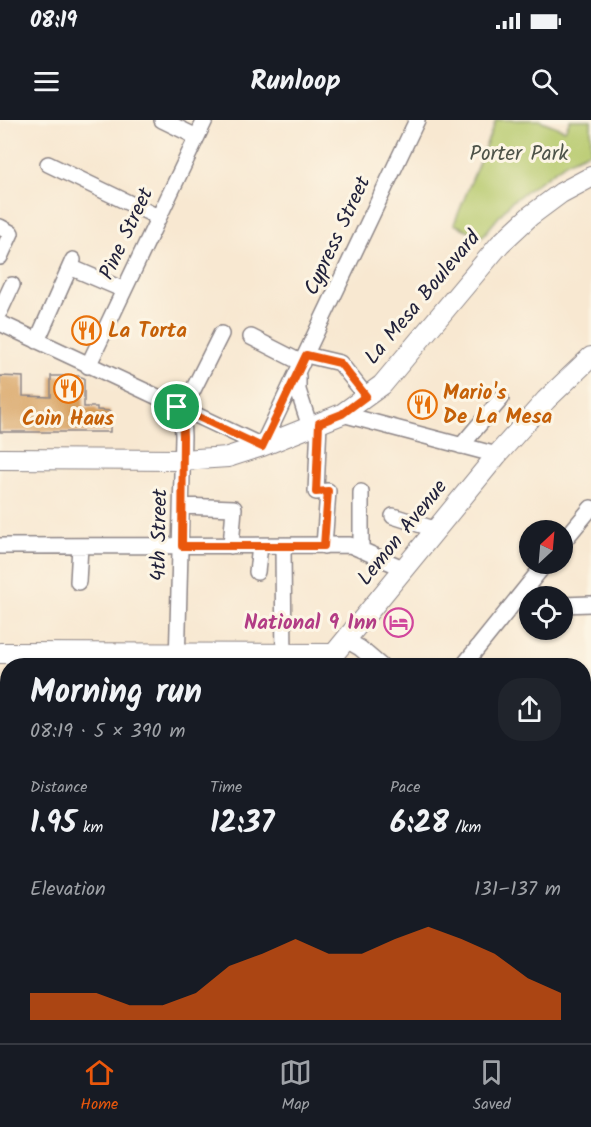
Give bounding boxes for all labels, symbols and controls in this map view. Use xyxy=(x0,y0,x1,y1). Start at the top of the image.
text: 08:19 xyxy=(30,4,77,39)
text: Runloop xyxy=(250,60,341,103)
icon: menu xyxy=(30,65,63,98)
icon: search xyxy=(528,65,561,98)
park label: Porter Park xyxy=(470,138,569,171)
street label: Cypress Street xyxy=(296,170,380,301)
street label: Pine Street xyxy=(91,182,163,286)
street label: La Mesa Boulevard xyxy=(357,223,490,372)
restaurant icon: La Torta xyxy=(71,315,103,347)
place label: La Torta xyxy=(108,315,187,348)
restaurant icon: Coin Haus xyxy=(52,372,84,404)
place label: Mario's De La Mesa xyxy=(443,377,553,434)
pin xyxy=(151,381,202,432)
restaurant icon: Mario's De La Mesa xyxy=(406,389,438,421)
icon: arrive xyxy=(160,390,193,423)
place label: Coin Haus xyxy=(22,403,114,436)
street label: Lemon Avenue xyxy=(350,472,457,593)
street label: 4th Street xyxy=(143,488,177,582)
north arrow xyxy=(519,520,573,574)
map controls xyxy=(519,520,573,640)
button: locate xyxy=(519,586,573,640)
place label: National 9 Inn xyxy=(244,607,377,640)
hotel icon: National 9 Inn xyxy=(382,607,414,639)
text: Morning run xyxy=(30,667,202,720)
button: share xyxy=(498,678,561,741)
text: 08:19 · 5 × 390 m xyxy=(30,716,185,748)
text: Distance xyxy=(30,775,88,800)
text: Time xyxy=(210,775,242,800)
text: Pace xyxy=(390,775,421,800)
text: 1.95 xyxy=(30,800,77,848)
text: 12:37 xyxy=(210,800,275,848)
text: 6:28 xyxy=(390,800,449,848)
text: km xyxy=(77,815,103,840)
text: /km xyxy=(449,815,481,840)
text: Elevation xyxy=(30,874,106,906)
text: 131–137 m xyxy=(474,874,561,906)
tab: Home xyxy=(80,1056,118,1117)
tab: Map xyxy=(279,1056,312,1117)
tab: Saved xyxy=(473,1056,511,1117)

